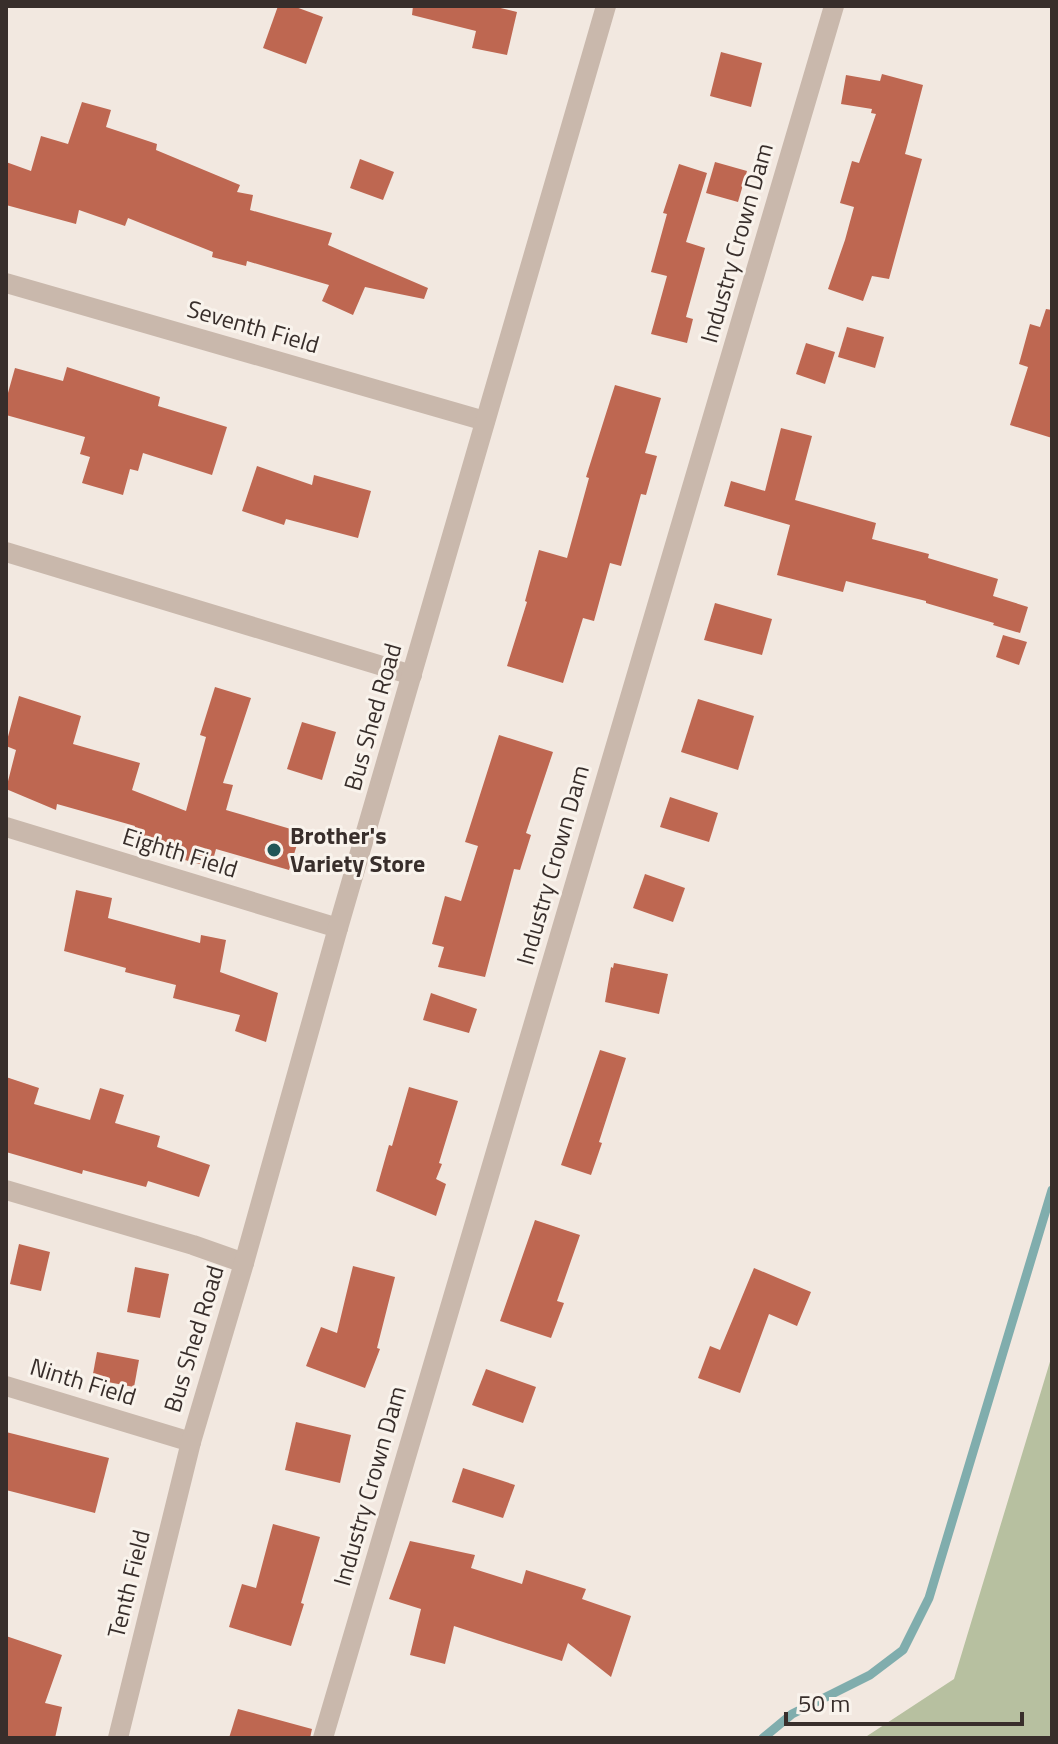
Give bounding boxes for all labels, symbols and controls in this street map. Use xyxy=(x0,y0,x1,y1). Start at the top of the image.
street label: Industry Crown Dam xyxy=(690,138,782,347)
street label: Seventh Field xyxy=(183,290,324,362)
street label: Bus Shed Road xyxy=(334,639,410,795)
street label: Industry Crown Dam xyxy=(506,760,598,969)
place label: Brother's Variety Store xyxy=(290,817,425,881)
street label: Eighth Field xyxy=(118,818,242,887)
marker: Brother's Variety Store xyxy=(265,841,283,859)
street label: Bus Shed Road xyxy=(154,1261,232,1417)
street label: Ninth Field xyxy=(26,1348,141,1414)
street label: Industry Crown Dam xyxy=(323,1381,415,1590)
street label: Tenth Field xyxy=(97,1526,159,1642)
scale bar xyxy=(786,1676,1022,1726)
text: 50 m xyxy=(798,1685,850,1721)

